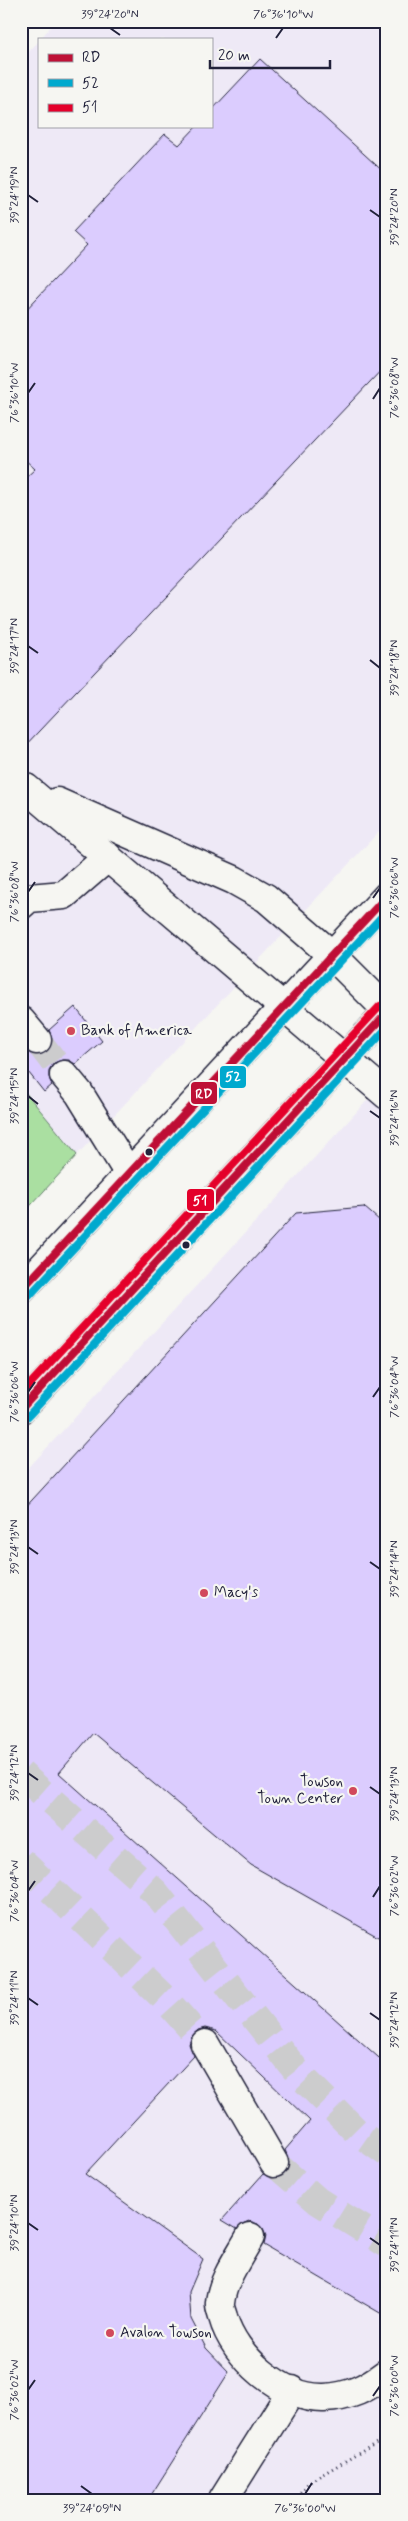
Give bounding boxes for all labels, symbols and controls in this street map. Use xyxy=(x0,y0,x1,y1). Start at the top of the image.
text: 39°24'20"N xyxy=(81,7,139,23)
text: 76°36'10"W xyxy=(253,7,313,23)
legend xyxy=(38,38,212,128)
scale bar xyxy=(210,38,330,70)
text: 20 m xyxy=(218,46,250,66)
text: RD xyxy=(82,48,101,68)
text: 52 xyxy=(82,74,99,94)
text: 51 xyxy=(82,98,97,118)
text: 39°24'19"N xyxy=(7,166,23,224)
text: 39°24'20"N xyxy=(387,188,403,246)
text: 76°36'08"W xyxy=(387,357,403,419)
text: 76°36'10"W xyxy=(7,363,23,423)
text: 39°24'17"N xyxy=(7,618,23,674)
text: 39°24'18"N xyxy=(387,640,403,696)
text: 76°36'06"W xyxy=(387,857,403,919)
text: 76°36'08"W xyxy=(7,861,23,923)
place label: Bank of America xyxy=(81,1021,193,1041)
marker: Bank of America xyxy=(65,1025,77,1037)
line badge: 52 xyxy=(219,1065,247,1089)
text: 39°24'15"N xyxy=(7,1068,23,1124)
text: 52 xyxy=(225,1068,241,1086)
line badge: RD xyxy=(190,1081,218,1105)
text: RD xyxy=(195,1085,213,1103)
text: 39°24'16"N xyxy=(387,1090,403,1146)
unlabelled marker xyxy=(144,1147,154,1157)
line badge: 51 xyxy=(186,1188,215,1212)
text: 51 xyxy=(193,1192,207,1210)
unlabelled marker xyxy=(181,1240,191,1250)
text: 76°36'04"W xyxy=(387,1356,403,1418)
text: 76°36'06"W xyxy=(7,1361,23,1423)
text: 39°24'13"N xyxy=(7,1519,23,1575)
text: 39°24'14"N xyxy=(387,1540,403,1598)
place label: Macy's xyxy=(214,1583,259,1603)
marker: Macy's xyxy=(198,1587,210,1599)
text: 39°24'12"N xyxy=(7,1745,23,1801)
text: 39°24'13"N xyxy=(387,1766,403,1822)
place label: Towson Town Center xyxy=(257,1772,343,1809)
marker: Towson Town Center xyxy=(347,1785,359,1797)
text: 76°36'02"W xyxy=(387,1855,403,1916)
text: 76°36'04"W xyxy=(7,1860,23,1922)
text: 39°24'11"N xyxy=(7,1970,23,2026)
text: 39°24'12"N xyxy=(387,1992,403,2048)
text: 39°24'10"N xyxy=(7,2195,23,2251)
text: 39°24'11"N xyxy=(387,2217,403,2273)
place label: Avalon Towson xyxy=(120,2323,212,2343)
marker: Avalon Towson xyxy=(104,2327,116,2339)
text: 76°36'00"W xyxy=(387,2355,403,2417)
text: 76°36'02"W xyxy=(7,2359,23,2420)
text: 39°24'09"N xyxy=(63,2501,121,2517)
text: 76°36'00"W xyxy=(274,2501,336,2517)

